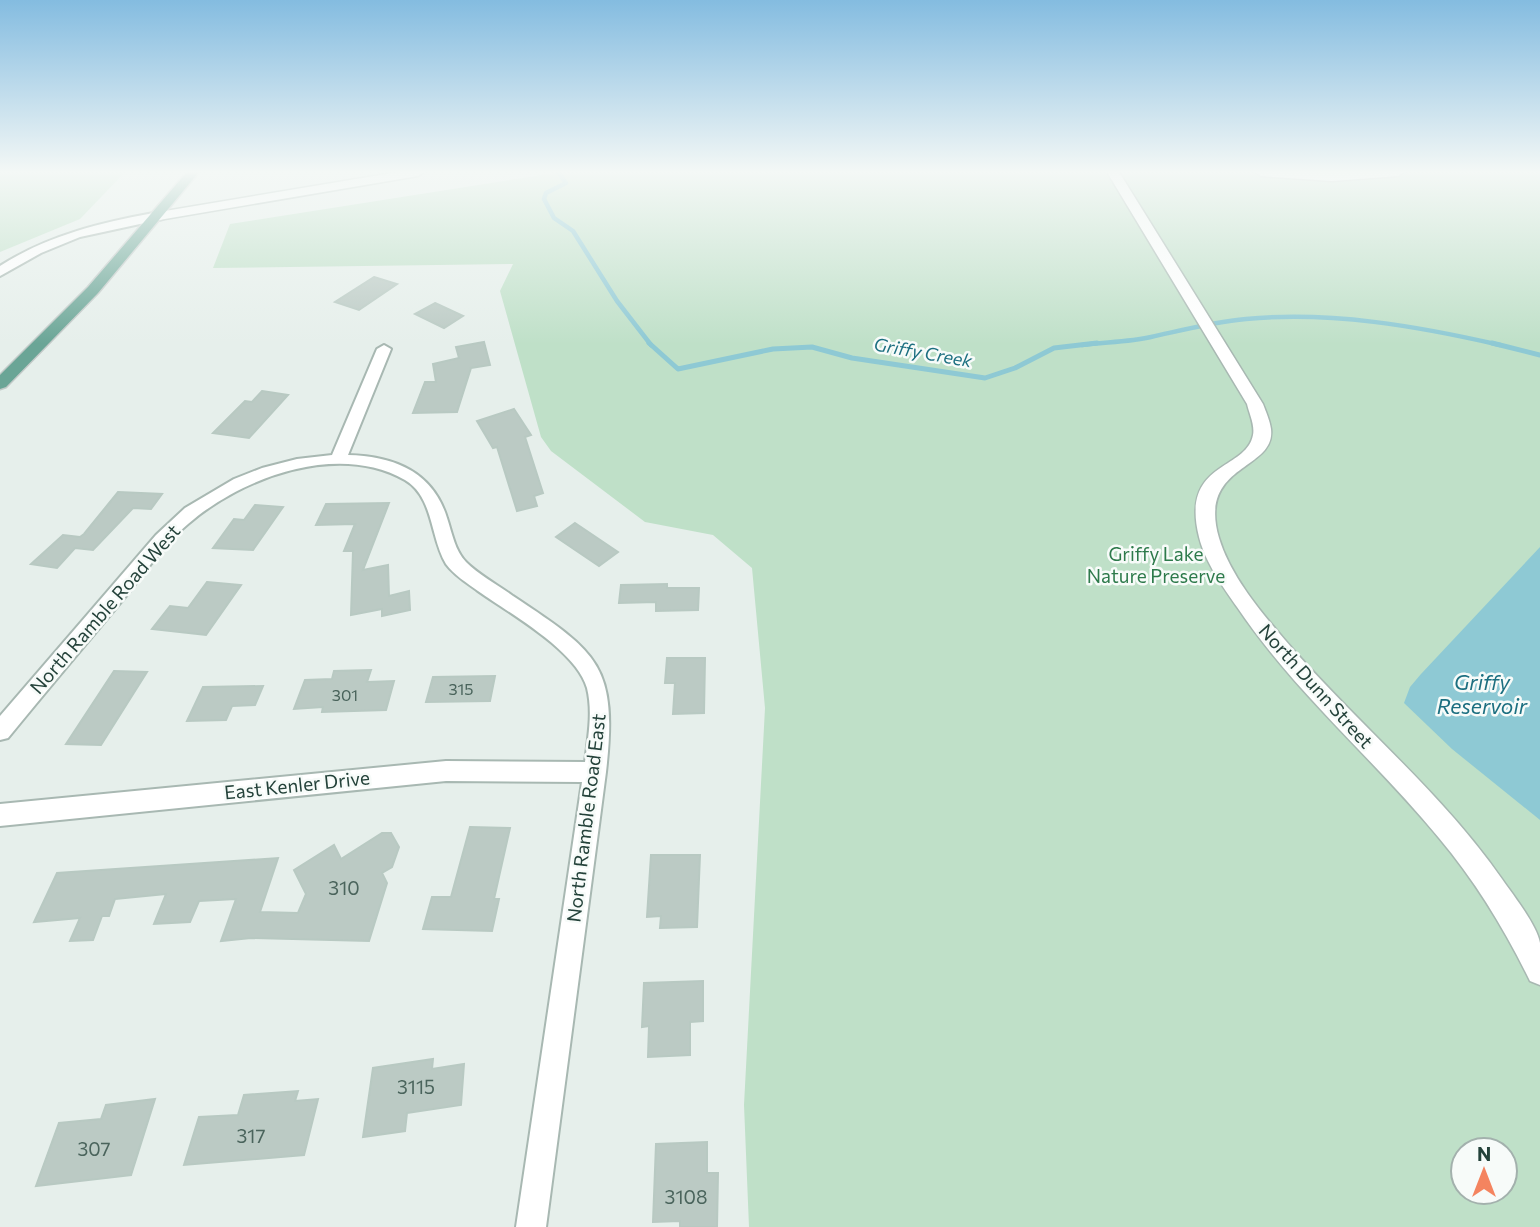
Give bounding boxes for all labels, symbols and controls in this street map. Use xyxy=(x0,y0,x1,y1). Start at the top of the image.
water label: Griffy Creek xyxy=(872,333,975,372)
street label: North Ramble Road West xyxy=(25,519,185,698)
park label: Griffy Lake Nature Preserve xyxy=(1087,542,1225,587)
street label: North Dunn Street xyxy=(1255,619,1378,753)
water label: Griffy Reservoir xyxy=(1437,669,1528,718)
house number: 315 xyxy=(448,679,474,698)
house number: 301 xyxy=(332,685,358,704)
street label: North Ramble Road East xyxy=(561,712,610,924)
street label: East Kenler Drive xyxy=(223,765,371,804)
house number: 310 xyxy=(328,876,360,899)
house number: 3115 xyxy=(397,1075,435,1098)
house number: 317 xyxy=(237,1124,266,1147)
north arrow xyxy=(1449,1136,1519,1206)
house number: 307 xyxy=(77,1137,111,1160)
text: N xyxy=(1477,1142,1491,1165)
house number: 3108 xyxy=(665,1185,707,1208)

